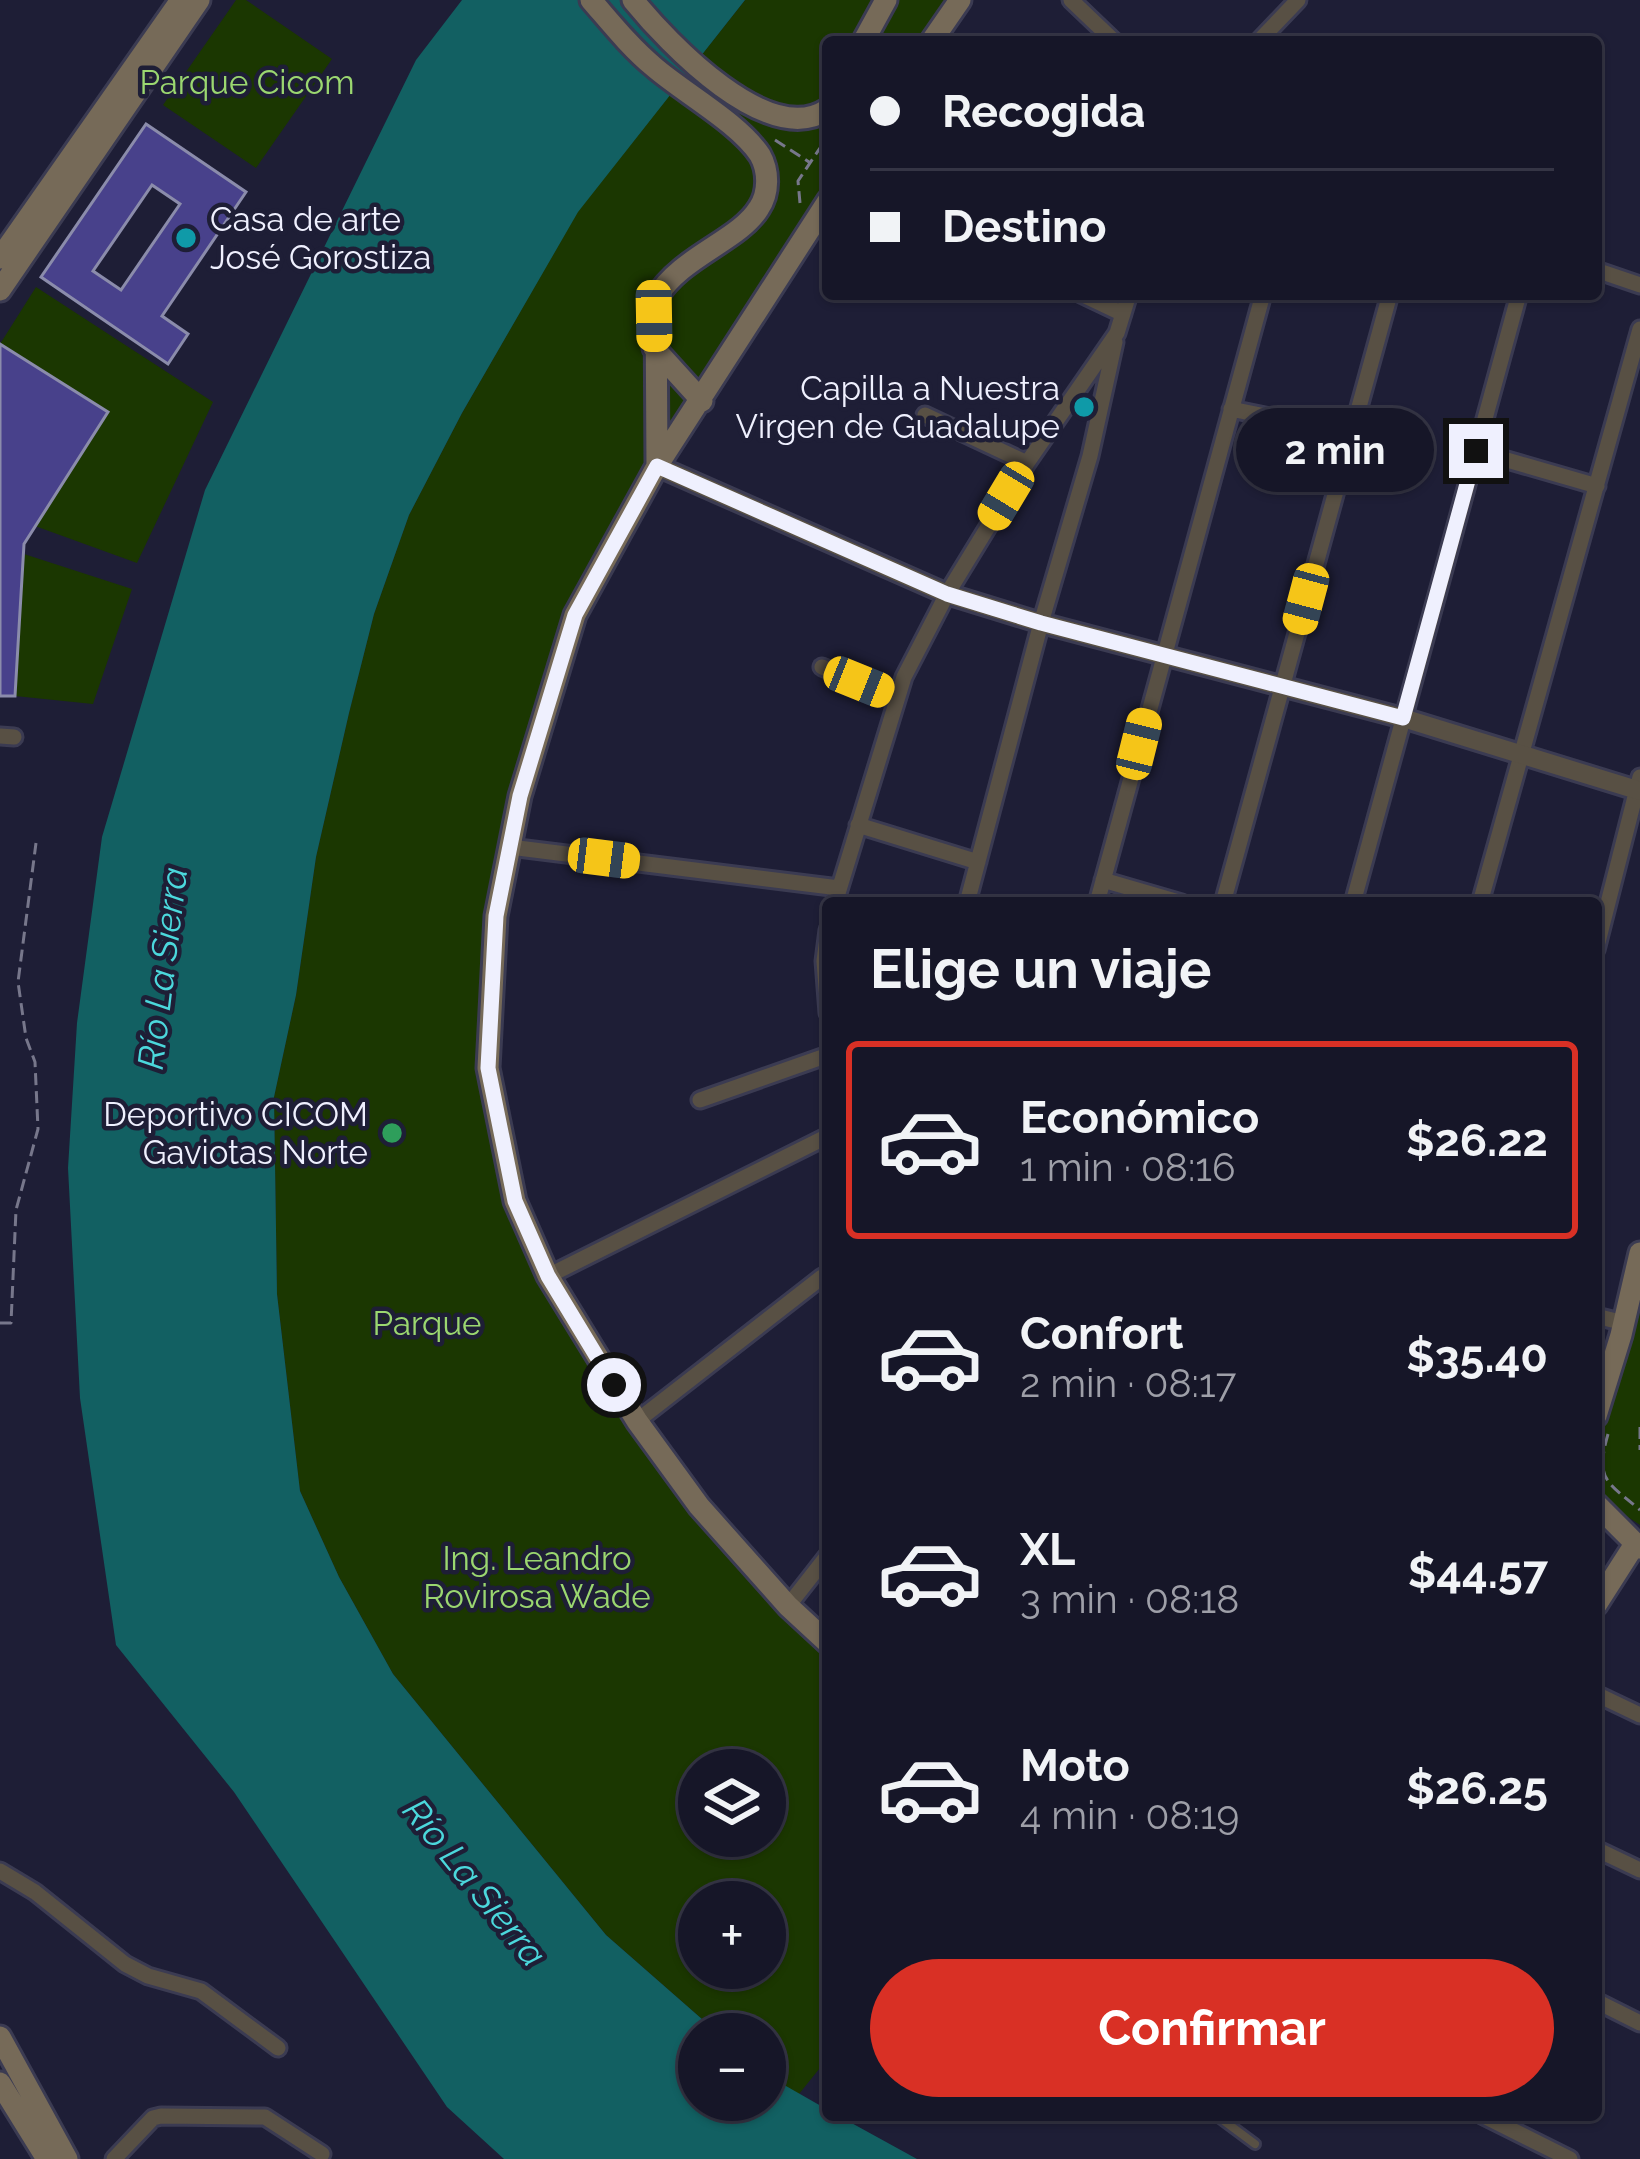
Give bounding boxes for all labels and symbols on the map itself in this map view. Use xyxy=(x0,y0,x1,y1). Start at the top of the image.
park label: Parque Cicom xyxy=(140,63,354,102)
place label: Casa de arte José Gorostiza xyxy=(210,200,431,277)
marker: Casa de arte José Gorostiza xyxy=(173,225,199,251)
car xyxy=(635,280,673,352)
place label: Capilla a Nuestra Virgen de Guadalupe xyxy=(736,369,1060,446)
marker: Capilla a Nuestra Virgen de Guadalupe xyxy=(1071,394,1097,420)
callout: 2 min xyxy=(1236,409,1434,493)
route end xyxy=(1449,424,1503,478)
car xyxy=(972,456,1040,536)
car xyxy=(1279,560,1333,638)
car xyxy=(819,652,899,712)
car xyxy=(1113,705,1165,783)
car xyxy=(566,836,642,880)
water label: Río La Sierra xyxy=(129,865,195,1071)
place label: Deportivo CICOM Gaviotas Norte xyxy=(103,1095,368,1172)
marker: Deportivo CICOM Gaviotas Norte xyxy=(379,1120,405,1146)
park label: Parque xyxy=(373,1304,481,1343)
route start xyxy=(587,1358,641,1412)
park label: Ing. Leandro Rovirosa Wade xyxy=(423,1539,651,1616)
water label: Río La Sierra xyxy=(395,1790,555,1974)

